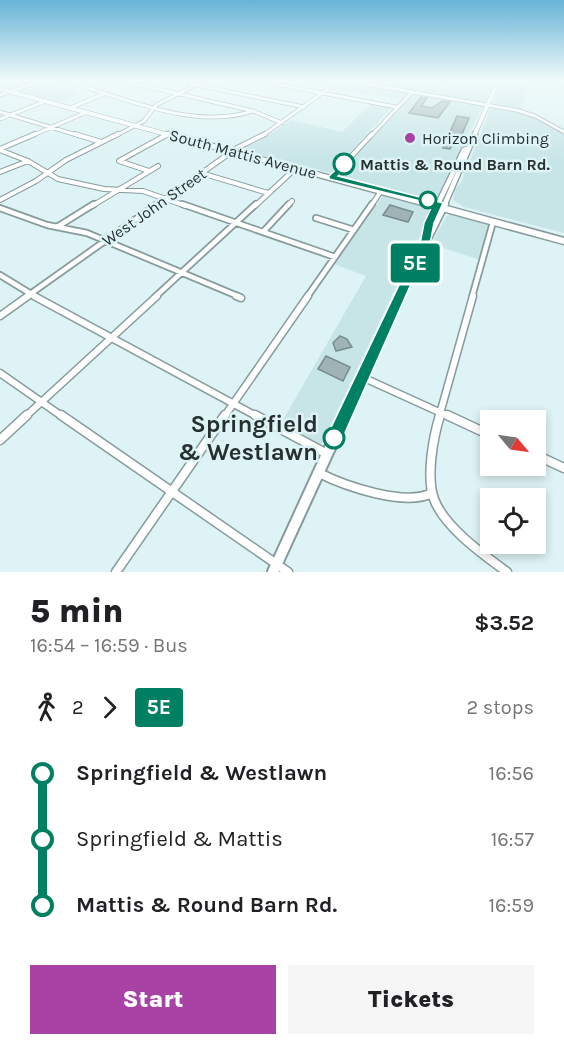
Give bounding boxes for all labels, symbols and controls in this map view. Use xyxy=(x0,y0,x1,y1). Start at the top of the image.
street label: South Mattis Avenue xyxy=(167,125,319,183)
place label: Horizon Climbing xyxy=(422,129,549,148)
marker: Horizon Climbing xyxy=(403,131,417,145)
marker: Mattis & Round Barn Rd. xyxy=(333,153,355,175)
place label: Mattis & Round Barn Rd. xyxy=(360,155,551,174)
street label: West John Street xyxy=(98,164,210,250)
unlabelled marker xyxy=(419,191,437,209)
line badge: 5E xyxy=(388,244,442,282)
text: 5E xyxy=(403,251,427,275)
place label: Springfield & Westlawn xyxy=(178,410,318,466)
north arrow xyxy=(480,410,546,476)
map controls xyxy=(480,410,546,554)
marker: Springfield & Westlawn xyxy=(323,427,345,449)
button: locate xyxy=(480,488,546,554)
text: 5 min xyxy=(30,592,124,630)
text: $3.52 xyxy=(474,610,534,636)
text: 16:54 – 16:59 · Bus xyxy=(30,634,188,657)
icon: walk xyxy=(30,691,63,724)
icon: forward xyxy=(93,691,126,724)
text: 5E xyxy=(147,695,171,719)
text: 2 xyxy=(72,696,84,719)
text: 2 stops xyxy=(467,696,534,719)
text: Springfield & Westlawn xyxy=(76,760,327,786)
text: 16:56 xyxy=(489,762,534,785)
text: Springfield & Mattis xyxy=(76,826,283,852)
text: 16:57 xyxy=(491,828,534,851)
text: Mattis & Round Barn Rd. xyxy=(76,892,337,918)
text: 16:59 xyxy=(488,894,534,917)
button: Start xyxy=(30,965,276,1034)
button: Tickets xyxy=(288,965,534,1034)

